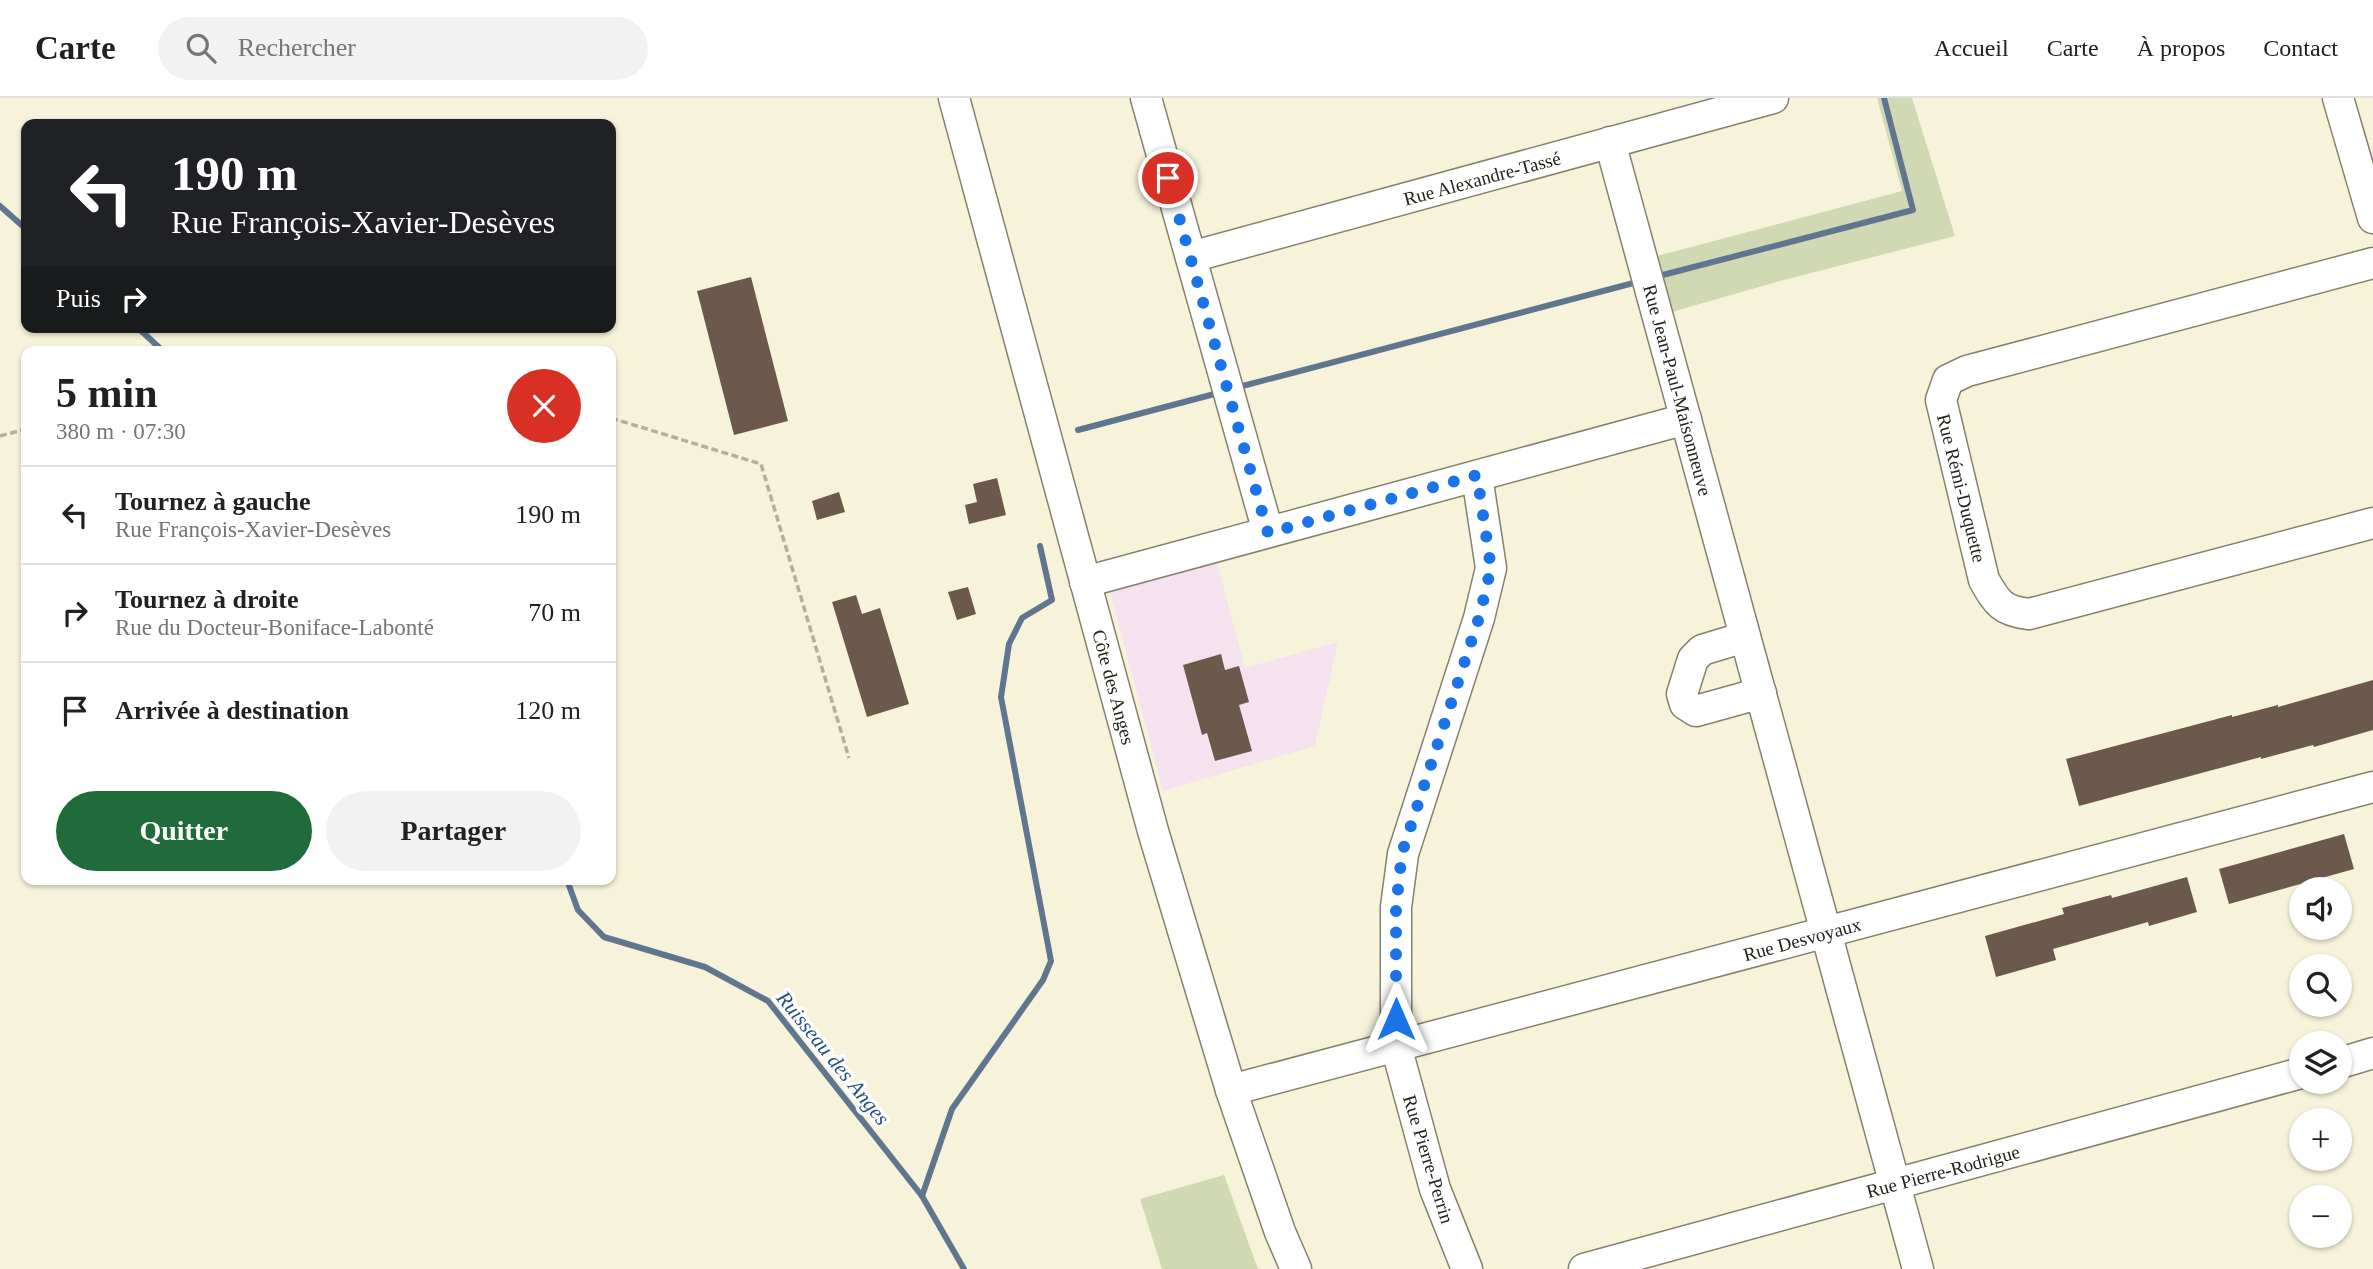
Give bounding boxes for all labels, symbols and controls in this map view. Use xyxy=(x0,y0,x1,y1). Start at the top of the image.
search box xyxy=(158,17,648,80)
icon: search xyxy=(182,29,220,67)
text: Carte xyxy=(35,30,116,66)
text: Rechercher xyxy=(238,33,356,62)
text: Accueil xyxy=(1934,35,2009,61)
text: Carte xyxy=(2047,35,2099,61)
text: À propos xyxy=(2137,35,2225,61)
text: Contact xyxy=(2263,35,2338,61)
text: 190 m xyxy=(171,146,298,201)
icon: left xyxy=(56,147,147,238)
street label: Rue Alexandre-Tassé xyxy=(1401,147,1563,210)
pin xyxy=(1138,148,1198,208)
icon: arrive xyxy=(1149,159,1187,197)
text: Rue François-Xavier-Desèves xyxy=(171,204,555,240)
icon: right xyxy=(115,280,153,318)
street label: Rue Jean-Paul-Maisonneuve xyxy=(1639,282,1716,498)
text: Puis xyxy=(56,284,101,313)
button: close xyxy=(507,369,581,443)
text: 5 min xyxy=(56,370,158,416)
street label: Rue Rémi-Duquette xyxy=(1933,412,1990,565)
text: 380 m · 07:30 xyxy=(56,419,186,444)
text: Tournez à gauche xyxy=(115,487,311,516)
icon: left xyxy=(56,496,94,534)
text: 190 m xyxy=(515,500,581,529)
text: Rue François-Xavier-Desèves xyxy=(115,517,391,542)
text: Tournez à droite xyxy=(115,585,298,614)
icon: right xyxy=(56,594,94,632)
text: 70 m xyxy=(528,598,581,627)
text: Rue du Docteur-Boniface-Labonté xyxy=(115,615,434,640)
street label: Côte des Anges xyxy=(1088,627,1139,747)
icon: arrive xyxy=(56,692,94,730)
text: Arrivée à destination xyxy=(115,696,349,725)
text: 120 m xyxy=(515,696,581,725)
button: Quitter xyxy=(56,791,312,871)
button: Partager xyxy=(326,791,581,871)
map controls xyxy=(2289,877,2352,1248)
button: sound xyxy=(2289,877,2352,940)
street label: Rue Desvoyaux xyxy=(1741,914,1864,965)
button: search xyxy=(2289,954,2352,1017)
position arrow xyxy=(1359,982,1433,1056)
water label: Ruisseau des Anges xyxy=(771,985,894,1130)
button: layers xyxy=(2289,1031,2352,1094)
street label: Rue Pierre-Perrin xyxy=(1399,1092,1458,1227)
button: + xyxy=(2289,1108,2352,1171)
street label: Rue Pierre-Rodrigue xyxy=(1864,1141,2022,1202)
button: − xyxy=(2289,1185,2352,1248)

